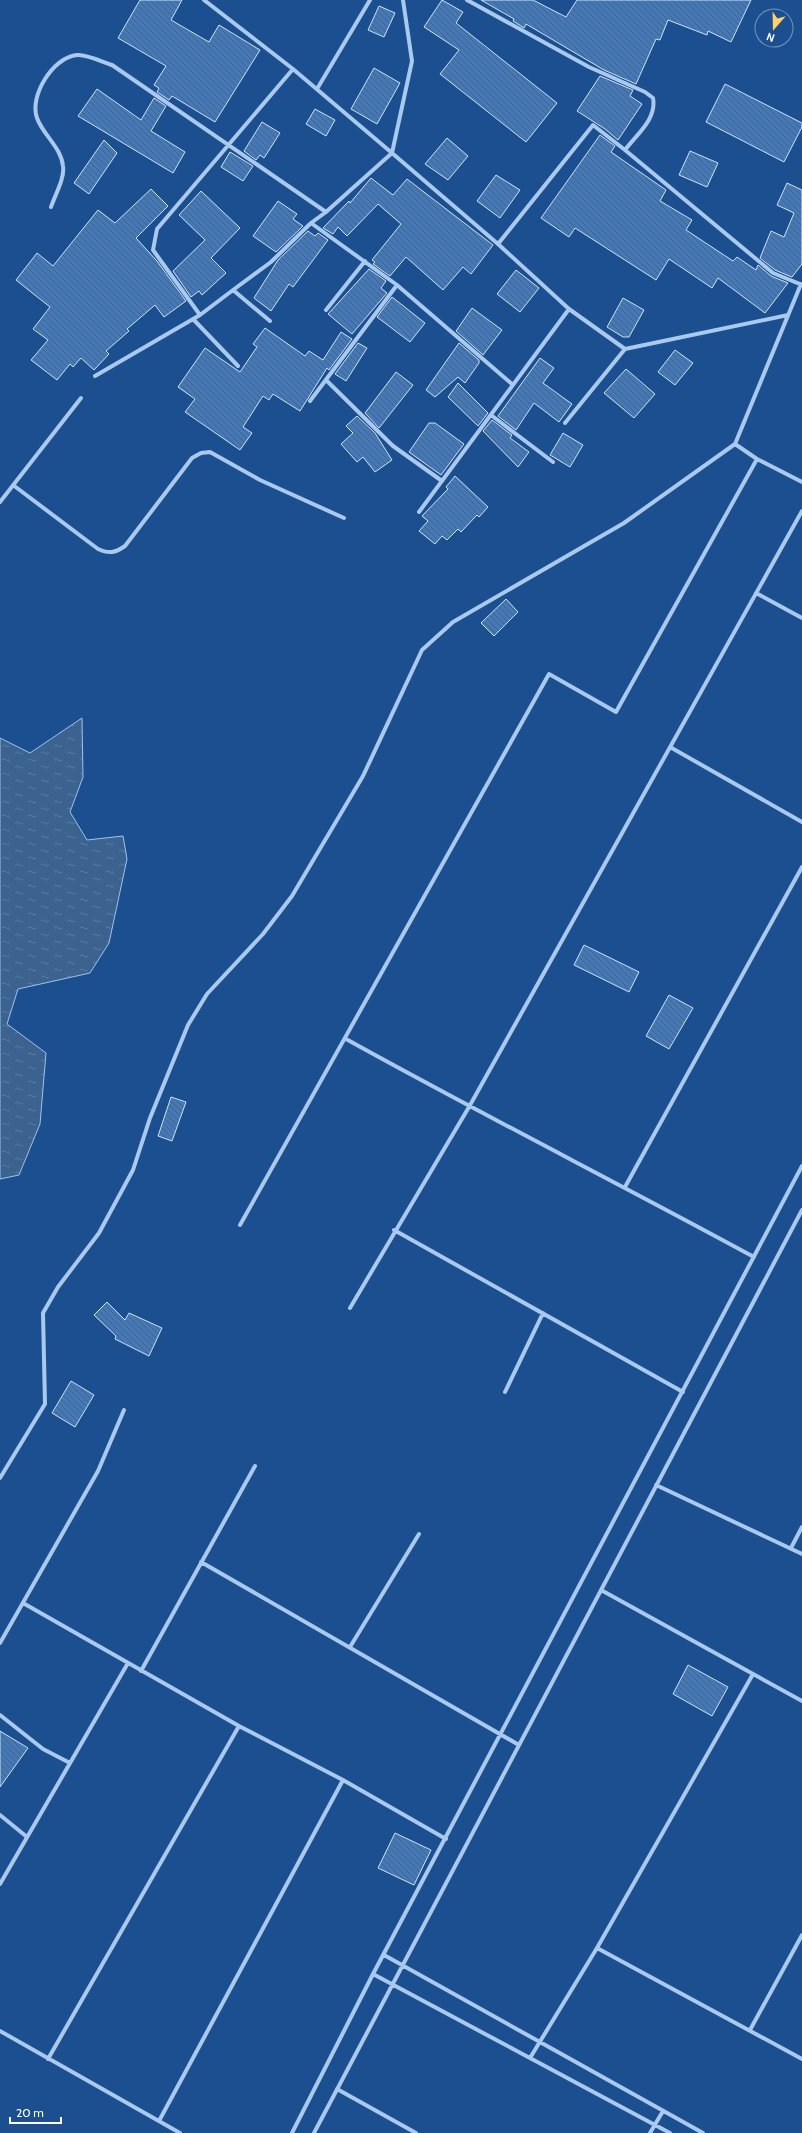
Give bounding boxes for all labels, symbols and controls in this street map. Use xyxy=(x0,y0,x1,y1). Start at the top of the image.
north arrow xyxy=(754,8,794,48)
text: N xyxy=(765,29,777,45)
scale bar xyxy=(10,2099,61,2125)
text: 20 m xyxy=(16,2105,44,2120)

